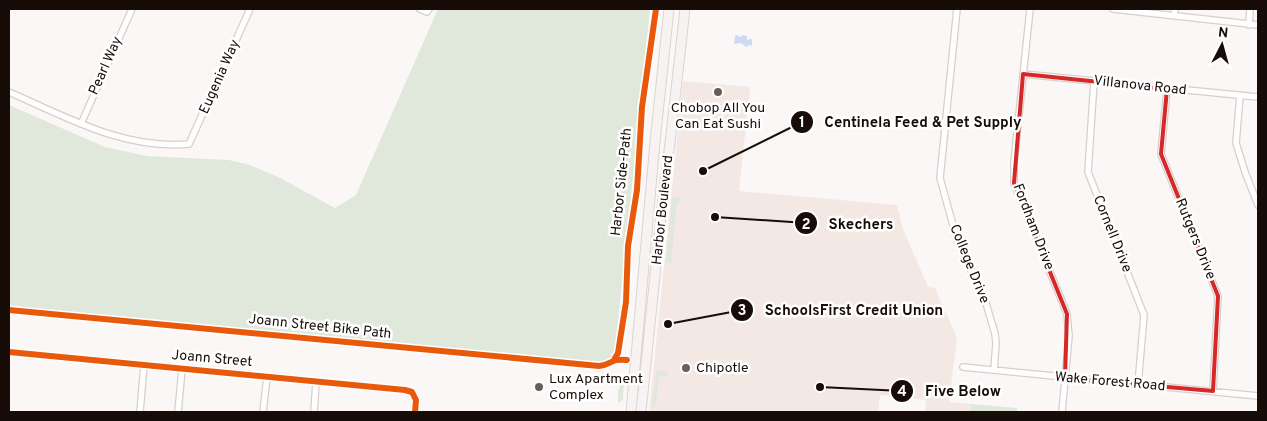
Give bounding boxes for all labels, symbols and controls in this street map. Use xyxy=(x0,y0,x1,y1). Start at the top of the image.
north arrow xyxy=(1197,20,1247,70)
text: N xyxy=(1217,25,1229,43)
street label: Pearl Way xyxy=(86,34,126,98)
street label: Eugenia Way xyxy=(196,37,244,117)
street label: Villanova Road xyxy=(1093,73,1187,99)
marker: Chobop All You Can Eat Sushi xyxy=(712,86,724,98)
place label: Chobop All You Can Eat Sushi xyxy=(671,100,765,133)
callout: Centinela Feed & Pet Supply xyxy=(790,107,1032,137)
text: 1 xyxy=(799,114,805,133)
text: Centinela Feed & Pet Supply xyxy=(824,114,1022,133)
street label: Harbor Side-Path xyxy=(608,127,636,237)
street label: Harbor Boulevard xyxy=(649,154,677,266)
street label: Fordham Drive xyxy=(1009,181,1057,273)
street label: Cornell Drive xyxy=(1089,193,1135,275)
street label: Rutgers Drive xyxy=(1171,196,1219,282)
callout: Skechers xyxy=(794,208,904,238)
text: 2 xyxy=(801,216,811,235)
text: Skechers xyxy=(829,216,893,235)
street label: College Drive xyxy=(945,222,993,306)
callout: SchoolsFirst Credit Union xyxy=(730,295,953,325)
text: 3 xyxy=(738,302,747,321)
text: SchoolsFirst Credit Union xyxy=(765,302,943,321)
street label: Joann Street Bike Path xyxy=(248,311,392,343)
street label: Joann Street xyxy=(171,347,253,371)
place label: Chipotle xyxy=(696,360,749,377)
marker: Chipotle xyxy=(680,362,692,374)
street label: Wake Forest Road xyxy=(1054,369,1166,395)
place label: Lux Apartment Complex xyxy=(549,371,643,404)
callout: Five Below xyxy=(890,376,1011,406)
marker: Lux Apartment Complex xyxy=(533,381,545,393)
text: 4 xyxy=(897,383,907,402)
text: Five Below xyxy=(925,383,1001,402)

